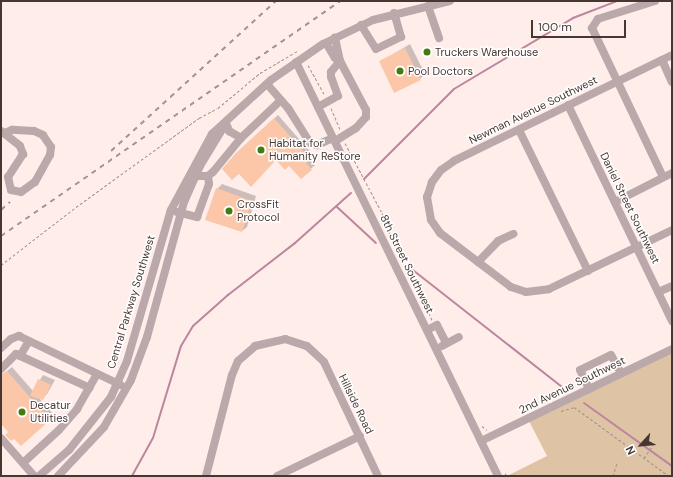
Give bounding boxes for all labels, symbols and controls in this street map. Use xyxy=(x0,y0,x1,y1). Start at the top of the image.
scale bar xyxy=(533,12,628,38)
text: 100 m xyxy=(538,19,572,35)
place label: Truckers Warehouse xyxy=(435,45,538,59)
marker: Truckers Warehouse xyxy=(422,47,432,57)
place label: Pool Doctors xyxy=(408,64,473,78)
marker: Pool Doctors xyxy=(395,66,405,76)
street label: Newman Avenue Southwest xyxy=(467,73,599,147)
place label: Habitat for Humanity ReStore xyxy=(269,137,361,163)
marker: Habitat for Humanity ReStore xyxy=(256,145,266,155)
street label: Daniel Street Southwest xyxy=(597,150,663,266)
place label: CrossFit Protocol xyxy=(237,198,279,224)
marker: CrossFit Protocol xyxy=(224,206,234,216)
street label: 8th Street Southwest xyxy=(377,212,437,316)
street label: Central Parkway Southwest xyxy=(104,234,158,370)
street label: 2nd Avenue Southwest xyxy=(517,354,627,416)
street label: Hillside Road xyxy=(336,372,376,436)
place label: Decatur Utilities xyxy=(30,399,71,425)
marker: Decatur Utilities xyxy=(17,407,27,417)
north arrow xyxy=(621,425,661,465)
text: N xyxy=(622,444,638,457)

